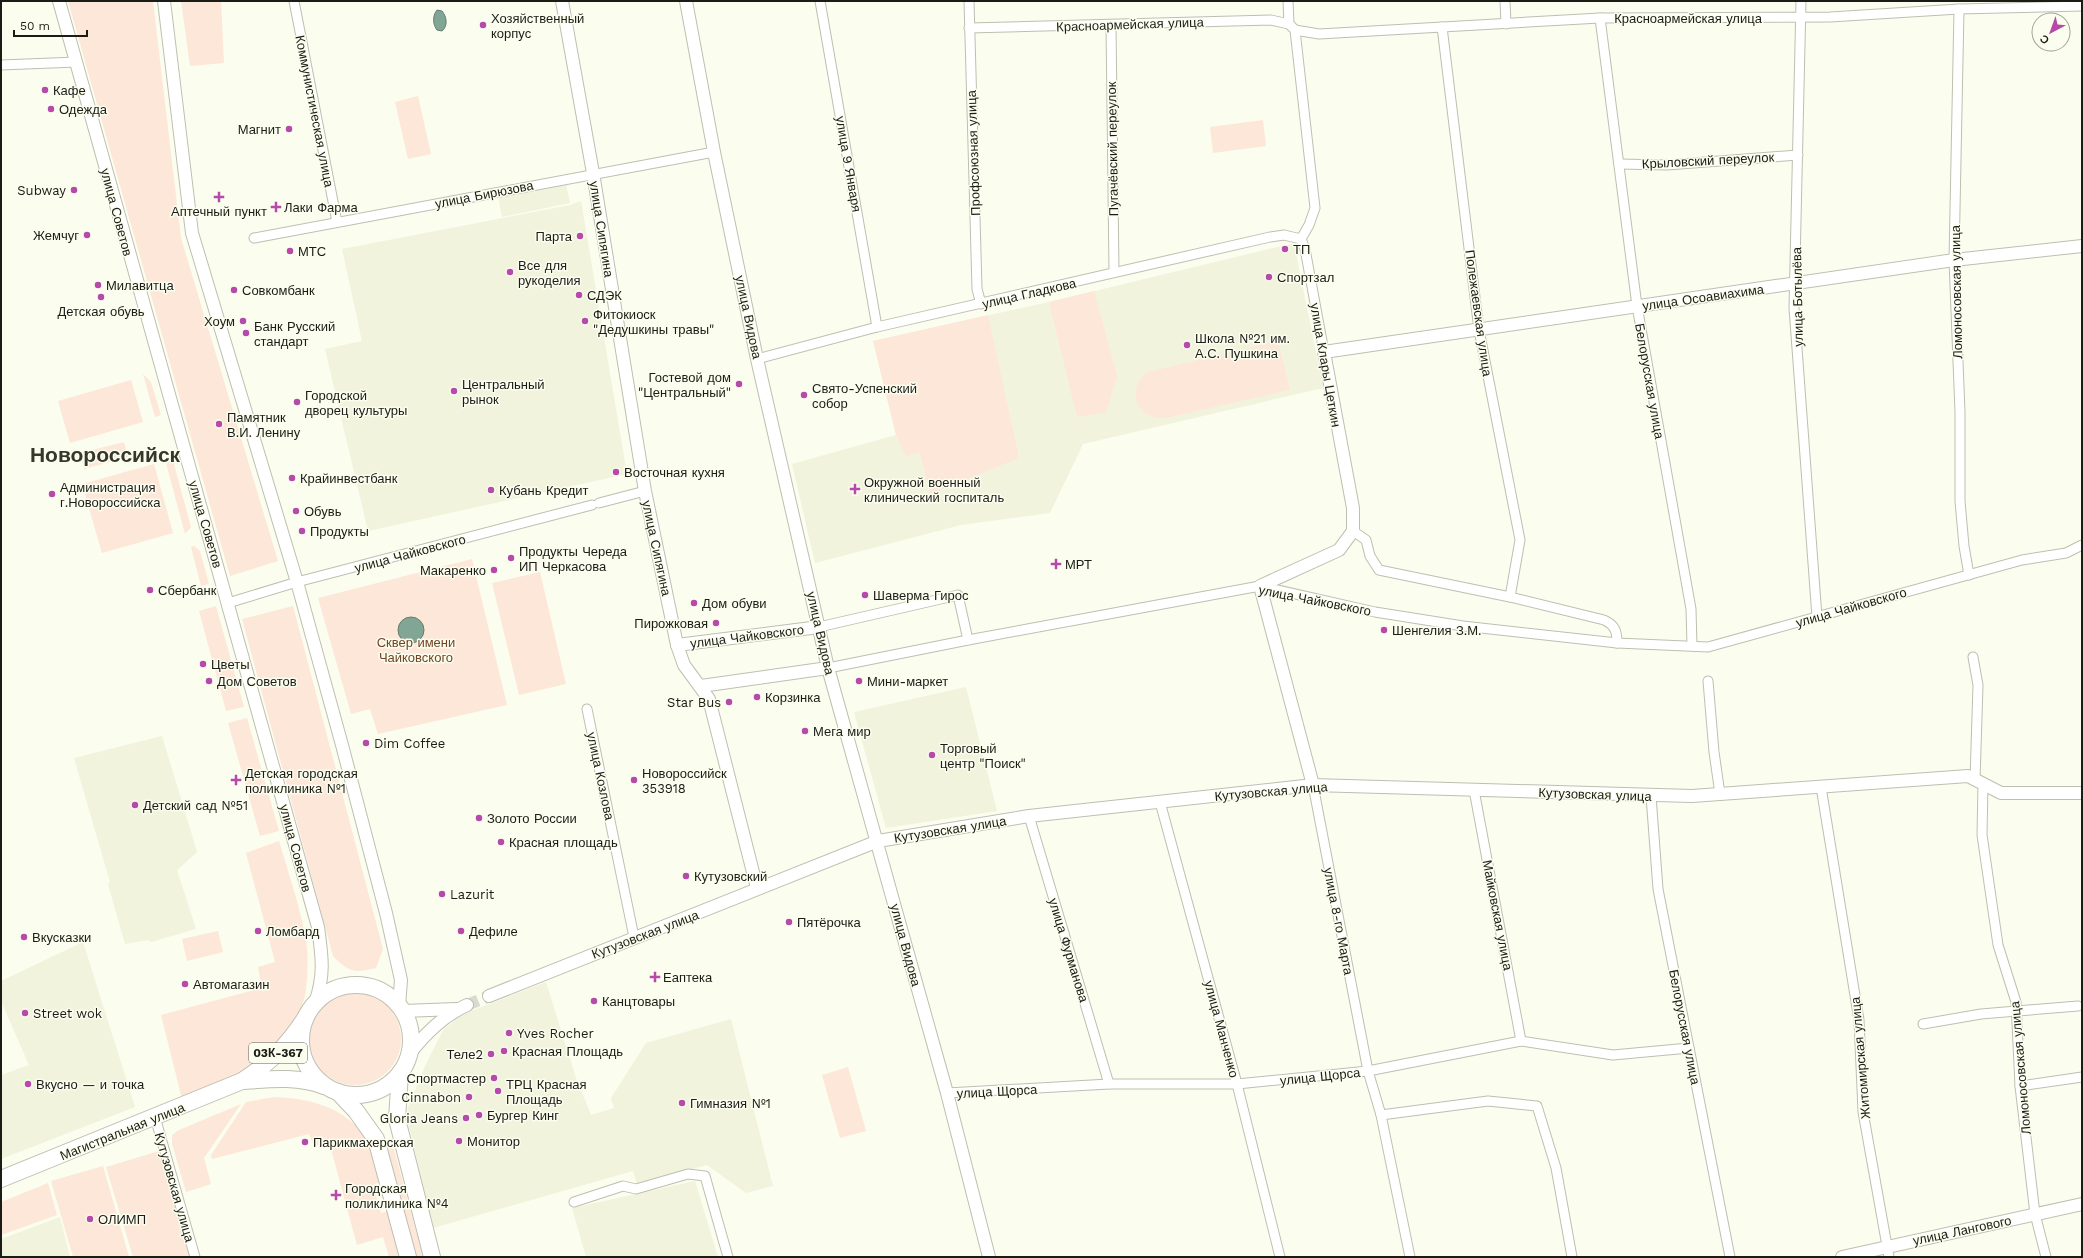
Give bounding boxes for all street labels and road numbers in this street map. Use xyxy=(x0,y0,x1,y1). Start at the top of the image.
street label: Красноармейская улица xyxy=(1614,11,1763,26)
street label: Красноармейская улица xyxy=(1056,14,1205,35)
street label: Коммунистическая улица xyxy=(292,34,337,189)
street label: Пугачёвский переулок xyxy=(1104,81,1121,216)
street label: Профсоюзная улица xyxy=(964,89,983,216)
street label: улица 9 Января xyxy=(833,115,864,213)
street label: Крыловский переулок xyxy=(1641,150,1775,171)
street label: улица Советов xyxy=(98,167,135,258)
street label: улица Бирюзова xyxy=(434,177,535,211)
street label: улица Сипягина xyxy=(586,180,617,279)
street label: Ломоносовская улица xyxy=(1948,224,1965,359)
street label: улица Ботылёва xyxy=(1789,246,1806,347)
street label: Полежаевская улица xyxy=(1462,249,1495,378)
street label: улица Видова xyxy=(732,274,765,361)
street label: улица Гладкова xyxy=(981,275,1078,312)
street label: улица Осоавиахима xyxy=(1641,281,1766,313)
street label: улица Клары Цеткин xyxy=(1307,302,1344,428)
street label: Белорусская улица xyxy=(1632,322,1667,441)
street label: улица Советов xyxy=(186,479,225,570)
street label: улица Сипягина xyxy=(639,499,674,598)
street label: улица Чайковского xyxy=(353,531,467,576)
street label: улица Чайковского xyxy=(1257,582,1372,619)
street label: улица Чайковского xyxy=(1794,585,1908,630)
street label: улица Видова xyxy=(804,590,838,677)
street label: улица Чайковского xyxy=(689,622,805,651)
street label: улица Козлова xyxy=(584,731,617,822)
street label: Кутузовская улица xyxy=(1214,779,1329,804)
street label: Кутузовская улица xyxy=(1538,785,1653,804)
street label: улица Советов xyxy=(277,803,314,894)
street label: Кутузовская улица xyxy=(893,813,1008,846)
street label: Майковская улица xyxy=(1479,859,1516,972)
street label: улица 8-го Марта xyxy=(1321,866,1356,977)
street label: улица Фурманова xyxy=(1046,896,1092,1005)
street label: улица Видова xyxy=(887,902,924,989)
street label: Кутузовская улица xyxy=(590,907,702,962)
street label: Белорусская улица xyxy=(1666,968,1703,1087)
street label: улица Манченко xyxy=(1201,979,1242,1079)
street label: Житомирская улица xyxy=(1848,995,1873,1120)
street label: Ломоносовская улица xyxy=(2007,1000,2034,1135)
road number: 03К-367 xyxy=(249,1043,307,1063)
street label: улица Щорса xyxy=(1279,1065,1362,1088)
street label: улица Щорса xyxy=(956,1082,1038,1101)
street label: Магистральная улица xyxy=(58,1099,187,1163)
street label: Кутузовская улица xyxy=(152,1131,198,1244)
street label: улица Лангового xyxy=(1911,1213,2013,1248)

